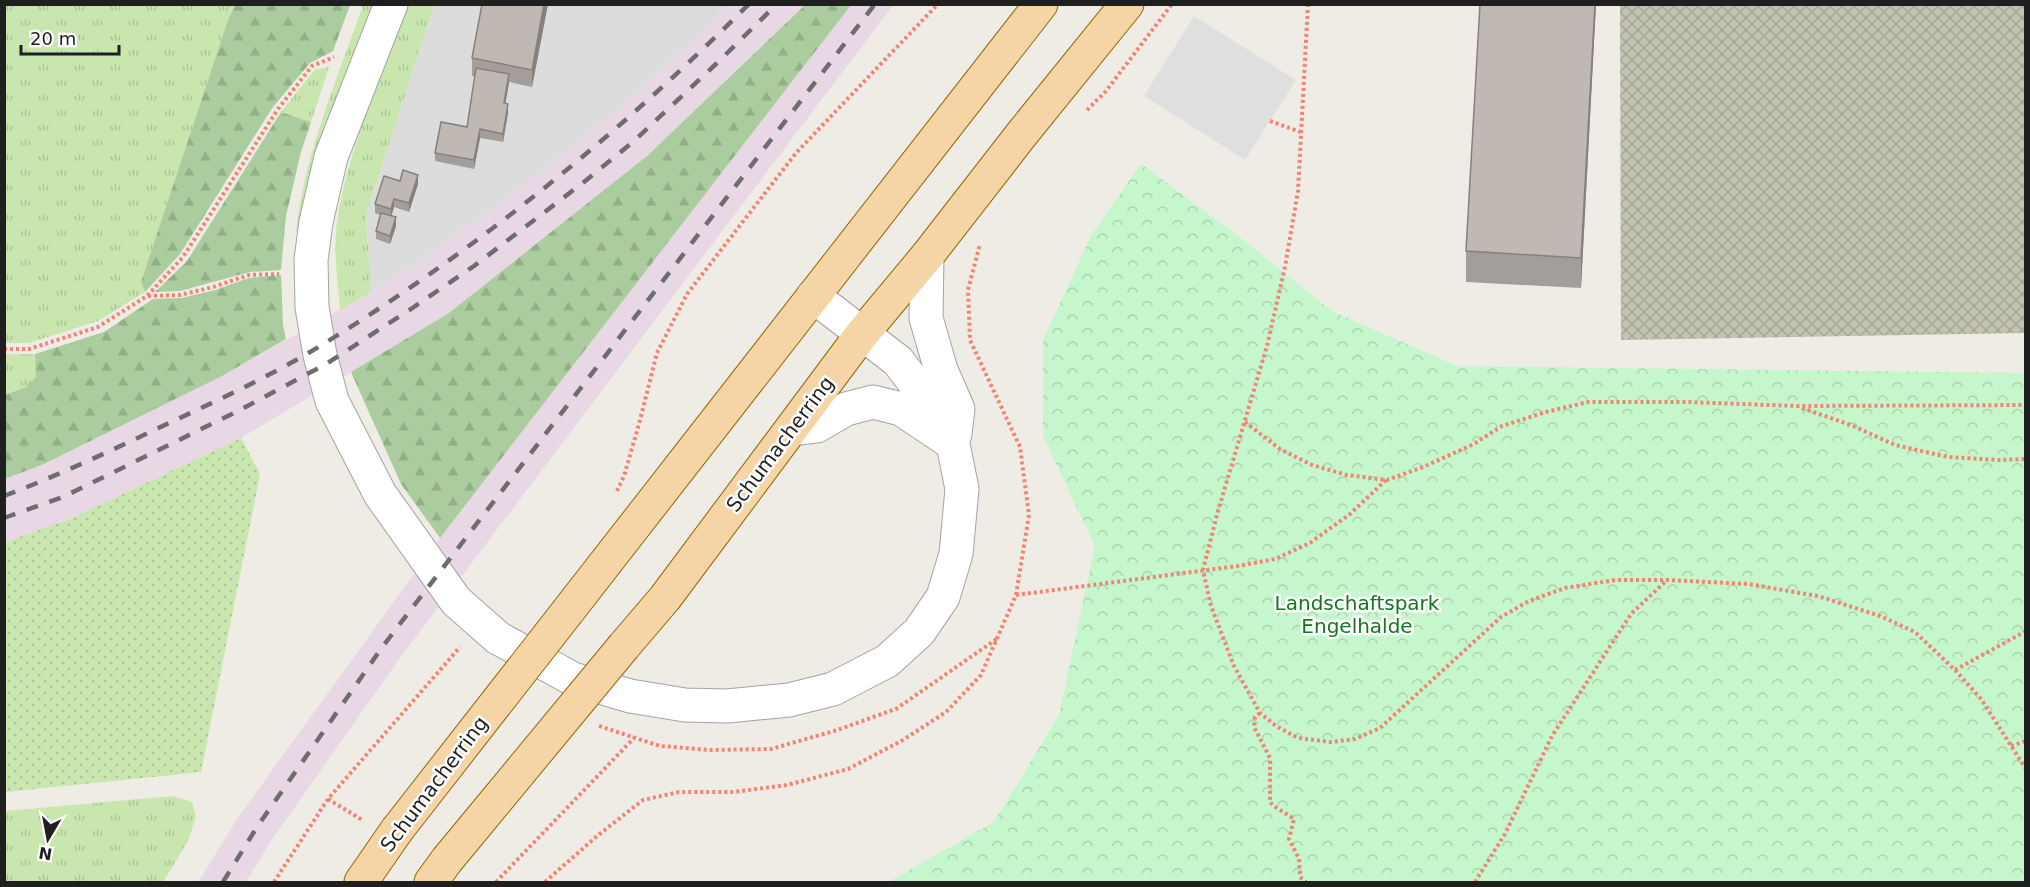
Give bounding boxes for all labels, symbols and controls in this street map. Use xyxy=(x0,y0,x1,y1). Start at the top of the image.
scale bar xyxy=(21,18,118,56)
text: 20 m xyxy=(30,28,76,49)
street label: Schumacherring xyxy=(721,371,839,517)
park label: Landschaftspark Engelhalde xyxy=(1275,591,1440,638)
street label: Schumacherring xyxy=(375,711,493,857)
north arrow xyxy=(18,809,78,869)
text: N xyxy=(37,843,54,864)

